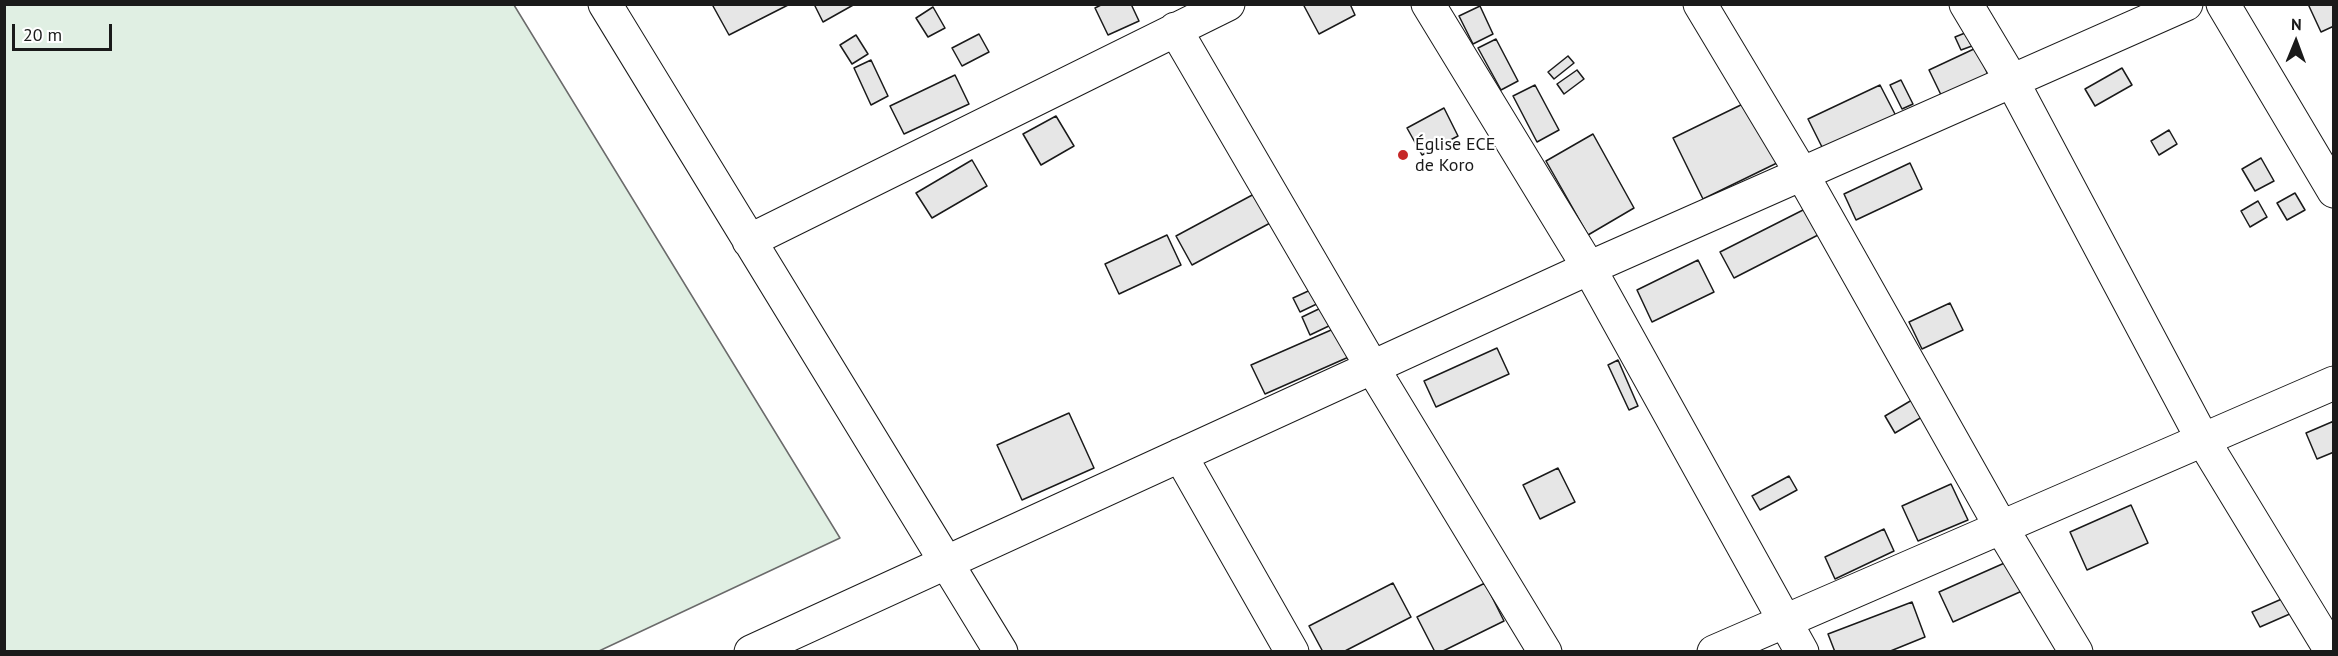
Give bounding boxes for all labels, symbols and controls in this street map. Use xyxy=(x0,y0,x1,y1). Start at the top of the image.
scale bar xyxy=(15,12,116,50)
north arrow xyxy=(2266,12,2326,72)
text: N xyxy=(2291,14,2302,34)
text: 20 m xyxy=(23,23,62,46)
place label: Église ECE de Koro xyxy=(1415,134,1495,176)
marker: Église ECE de Koro xyxy=(1396,148,1410,162)

